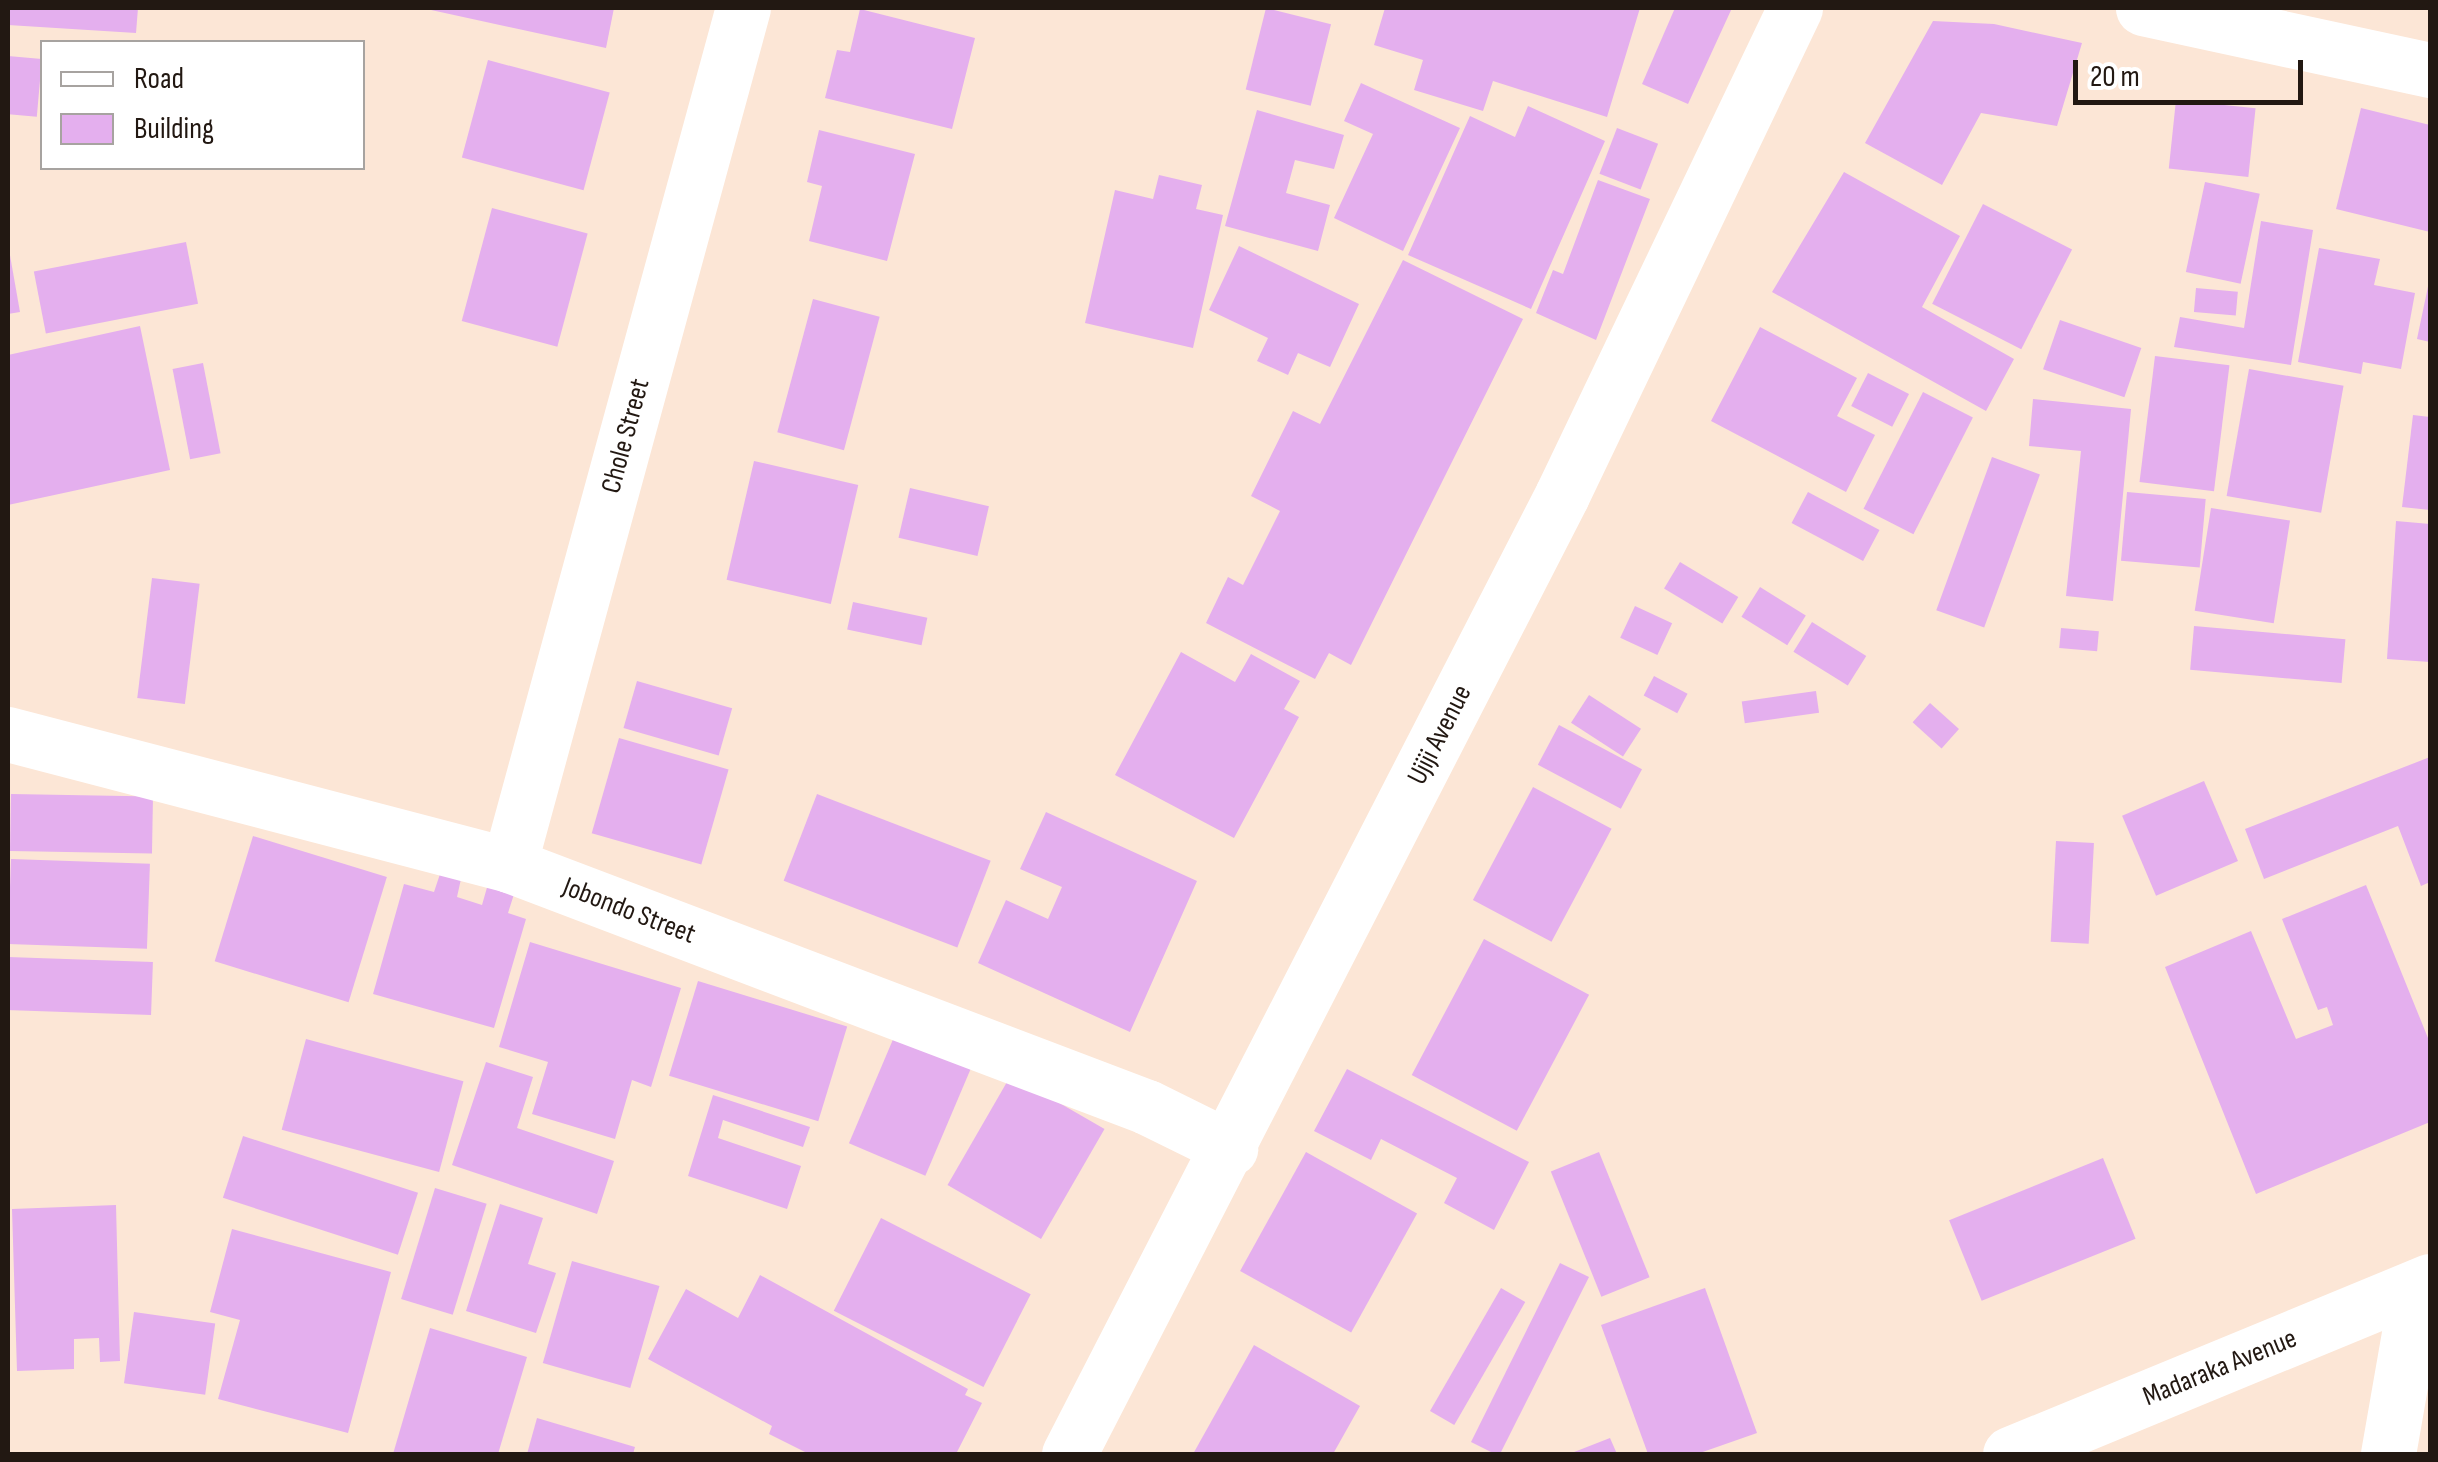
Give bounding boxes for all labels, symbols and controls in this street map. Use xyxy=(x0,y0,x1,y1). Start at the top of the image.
legend xyxy=(40,40,365,170)
scale bar xyxy=(2078,40,2308,102)
text: 20 m xyxy=(2090,59,2140,95)
text: Road xyxy=(134,61,184,97)
text: Building xyxy=(134,111,214,147)
street label: Chole Street xyxy=(595,375,657,497)
street label: Ujiji Avenue xyxy=(1401,680,1479,790)
street label: Jobondo Street xyxy=(558,870,700,952)
street label: Madaraka Avenue xyxy=(2138,1322,2302,1414)

